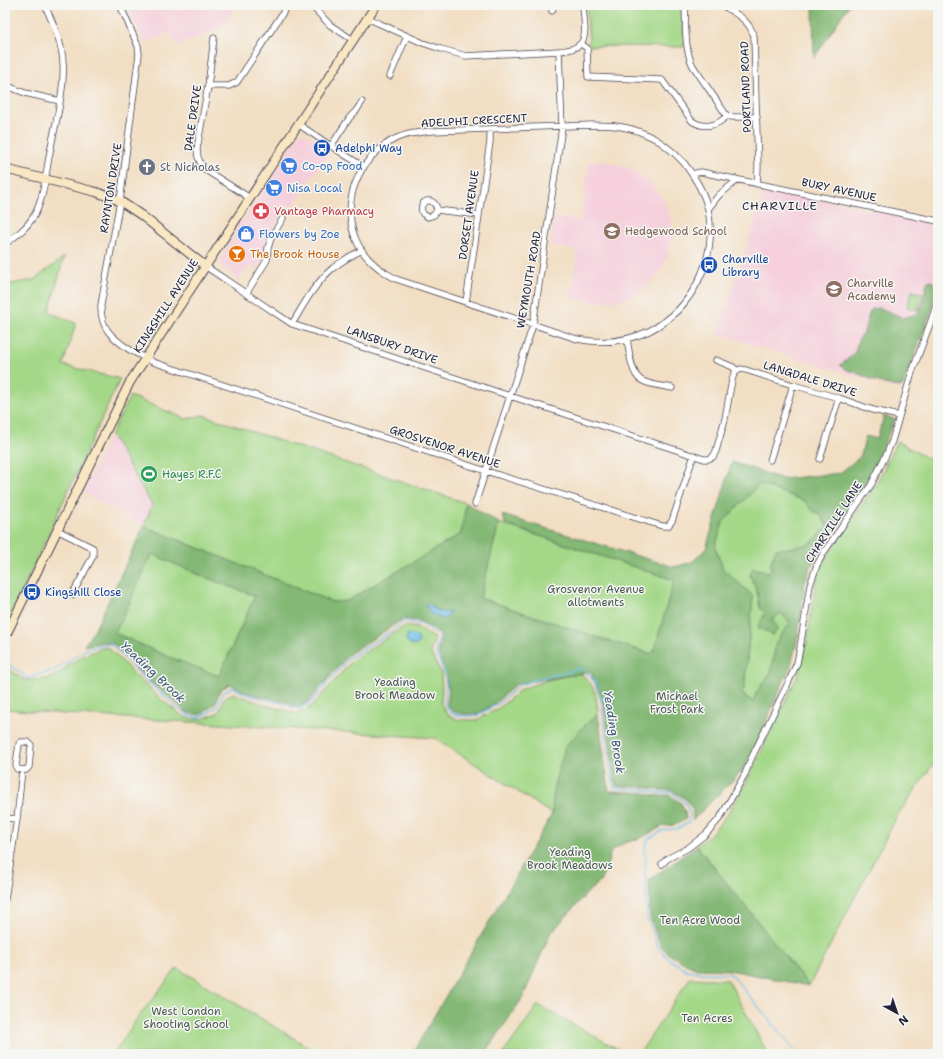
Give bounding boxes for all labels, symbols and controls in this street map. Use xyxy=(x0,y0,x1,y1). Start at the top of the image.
street label: PORTLAND ROAD xyxy=(737,41,755,133)
street label: DALE DRIVE xyxy=(181,84,205,152)
street label: ADELPHI CRESCENT xyxy=(420,111,528,131)
bus stop icon: Adelphi Way xyxy=(312,138,332,158)
place label: Adelphi Way xyxy=(335,141,402,156)
street label: RAYNTON DRIVE xyxy=(96,142,126,234)
supermarket icon: Co-op Food xyxy=(279,156,299,176)
church icon: St Nicholas xyxy=(137,157,157,177)
place label: Co-op Food xyxy=(302,159,362,174)
place label: St Nicholas xyxy=(160,160,220,175)
street label: DORSET AVENUE xyxy=(455,169,483,261)
street label: BURY AVENUE xyxy=(800,175,878,205)
supermarket icon: Nisa Local xyxy=(264,178,284,198)
place label: Nisa Local xyxy=(287,181,343,196)
district label: CHARVILLE xyxy=(742,198,818,214)
pharmacy icon: Vantage Pharmacy xyxy=(251,201,271,221)
place label: Vantage Pharmacy xyxy=(274,204,374,219)
school or university icon: Hedgewood School xyxy=(602,221,622,241)
shop icon: Flowers by Zoe xyxy=(236,224,256,244)
place label: Hedgewood School xyxy=(625,224,727,239)
place label: Flowers by Zoe xyxy=(259,227,340,242)
street label: WEYMOUTH ROAD xyxy=(513,230,545,330)
bar icon: The Brook House xyxy=(227,244,247,264)
place label: The Brook House xyxy=(250,247,340,262)
place label: Charville Library xyxy=(722,252,769,280)
bus stop icon: Charville Library xyxy=(699,255,719,275)
street label: KINGSHILL AVENUE xyxy=(130,256,202,356)
place label: Charville Academy xyxy=(847,276,896,304)
school or university icon: Charville Academy xyxy=(824,279,844,299)
street label: LANSBURY DRIVE xyxy=(344,322,440,368)
street label: LANGDALE DRIVE xyxy=(761,358,859,400)
street label: GROSVENOR AVENUE xyxy=(388,422,502,472)
sports icon: Hayes R.F.C xyxy=(139,464,159,484)
place label: Hayes R.F.C xyxy=(162,467,222,482)
street label: CHARVILLE LANE xyxy=(802,478,866,566)
bus stop icon: Kingshill Close xyxy=(22,582,42,602)
park label: Grosvenor Avenue allotments xyxy=(547,582,645,610)
place label: Kingshill Close xyxy=(45,585,122,600)
water label: Yeading Brook xyxy=(117,638,189,706)
park label: Yeading Brook Meadow xyxy=(355,675,436,703)
water label: Yeading Brook xyxy=(600,689,628,775)
park label: Michael Frost Park xyxy=(650,689,704,717)
park label: Yeading Brook Meadows xyxy=(527,845,613,873)
park label: Ten Acre Wood xyxy=(660,913,740,928)
north arrow xyxy=(877,993,917,1033)
park label: West London Shooting School xyxy=(143,1004,229,1032)
park label: Ten Acres xyxy=(681,1011,733,1026)
text: N xyxy=(895,1012,911,1029)

